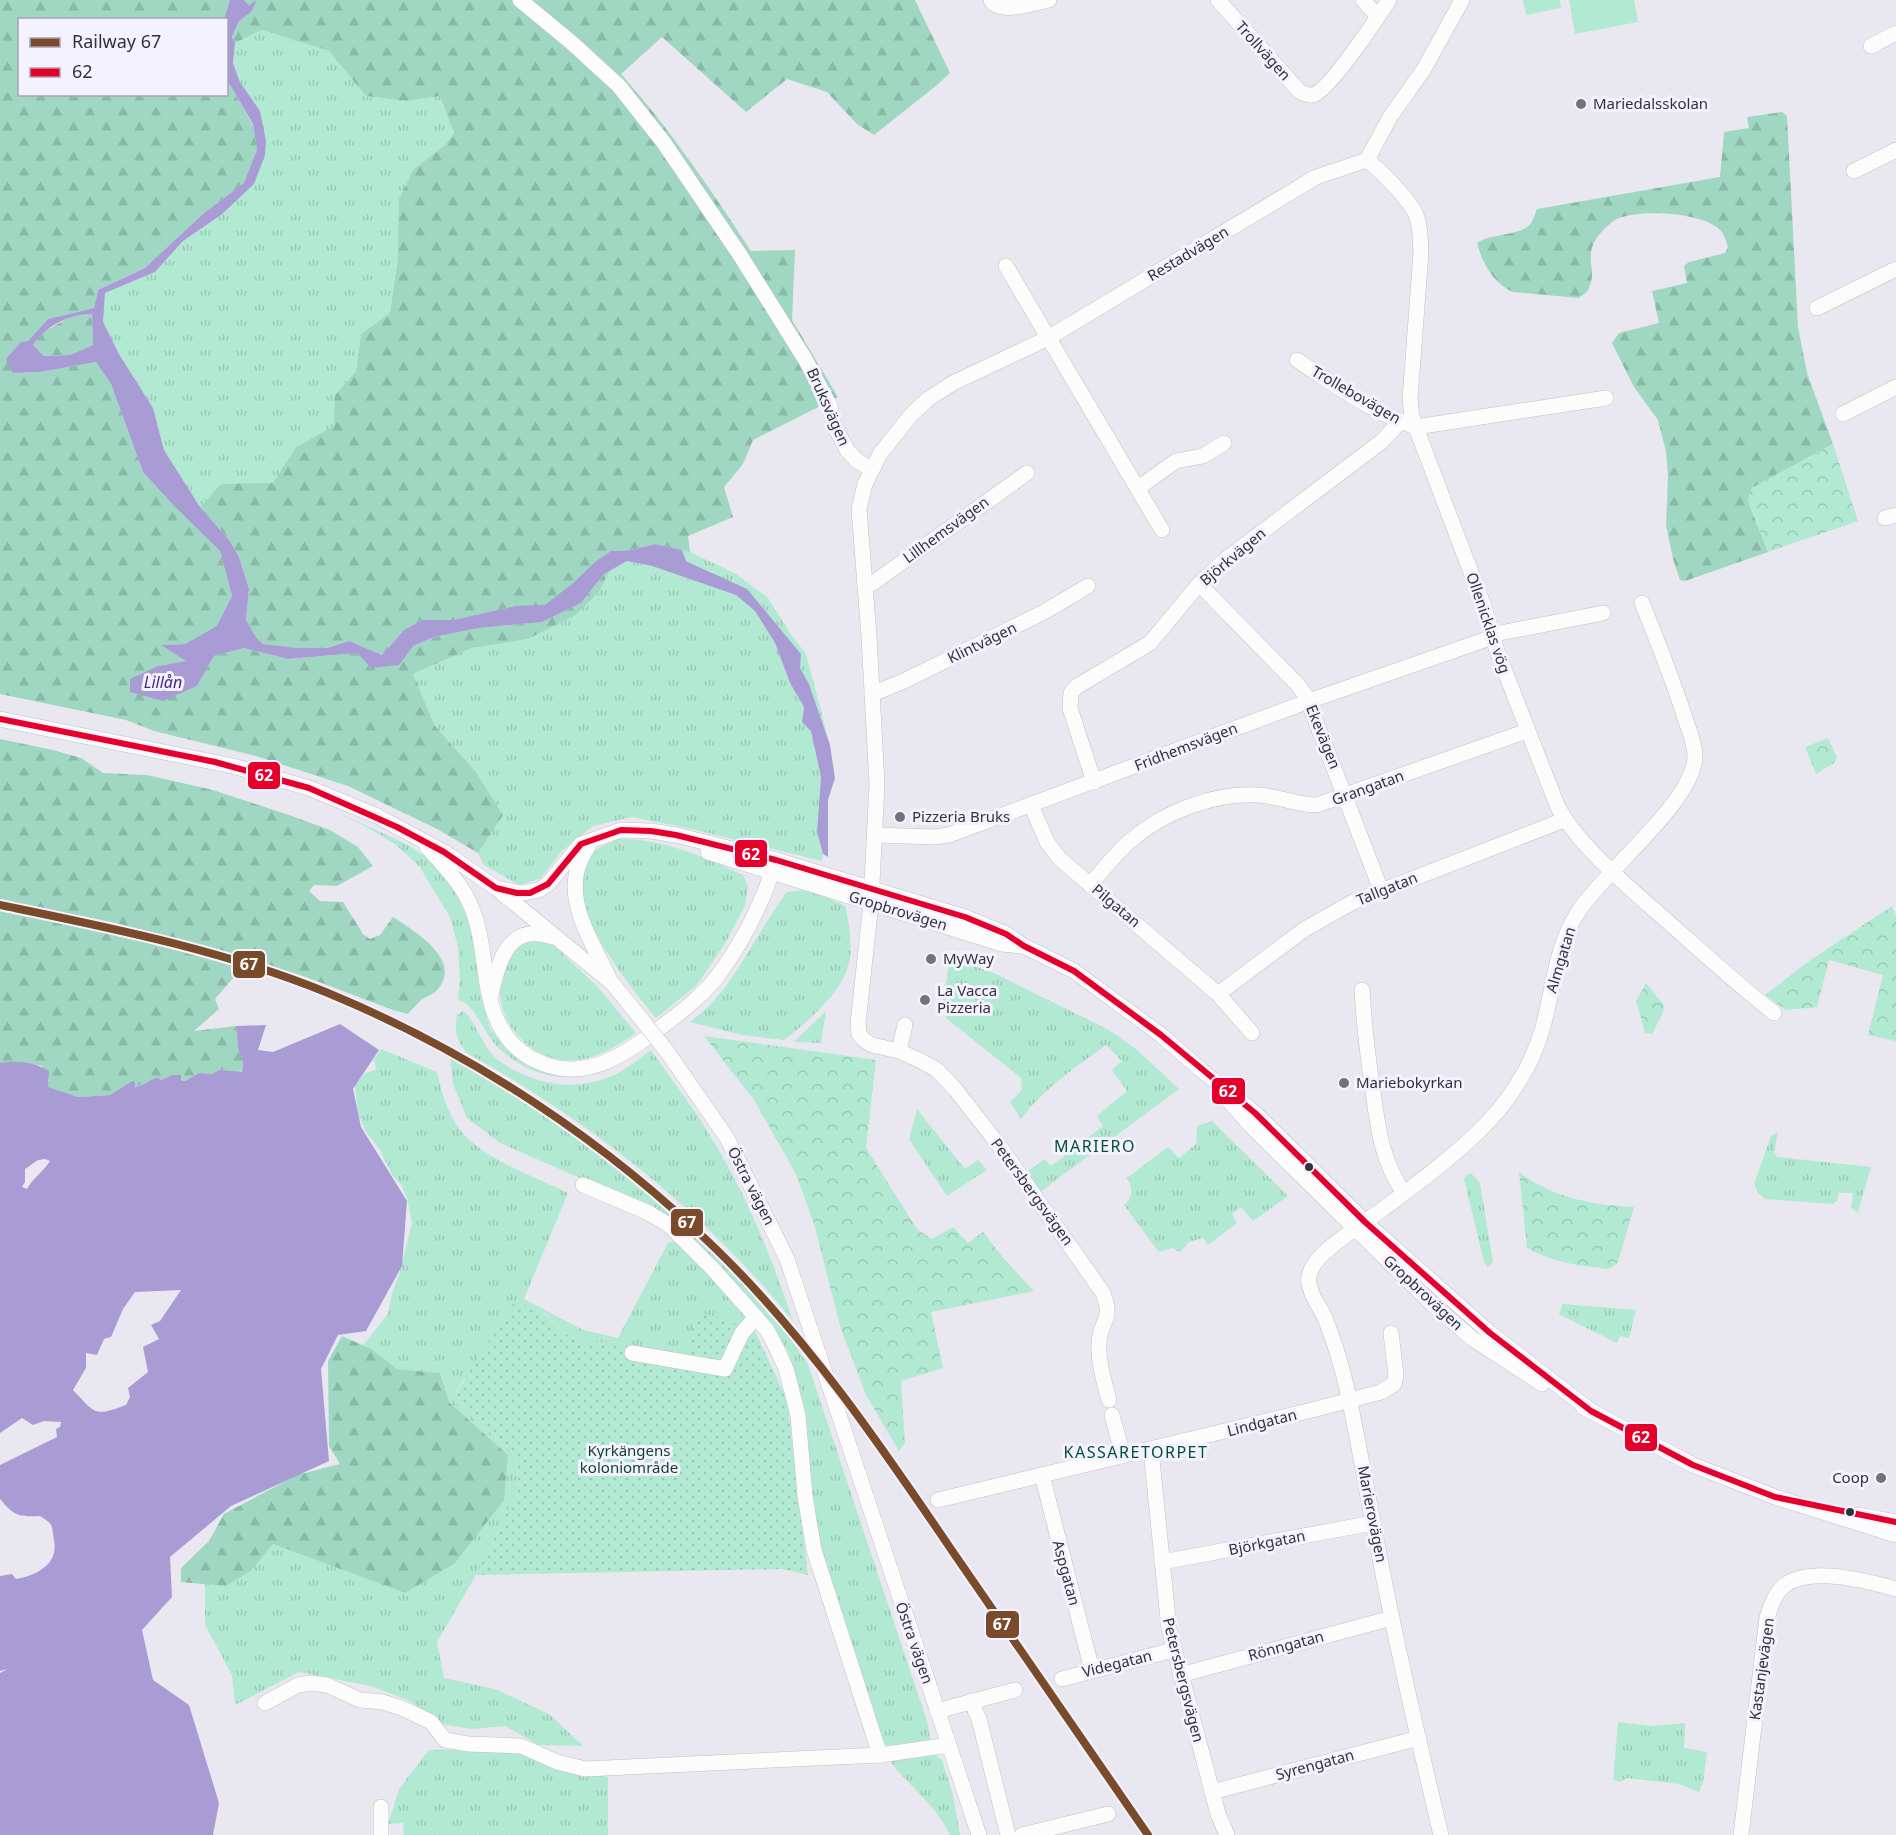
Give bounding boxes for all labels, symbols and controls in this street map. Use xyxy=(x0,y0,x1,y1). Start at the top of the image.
street label: Trollvägen xyxy=(1232,16,1296,84)
legend xyxy=(18,18,228,96)
text: Railway 67 xyxy=(72,29,161,53)
text: 62 xyxy=(72,59,93,83)
place label: Mariedalsskolan xyxy=(1593,93,1708,113)
marker: Mariedalsskolan xyxy=(1574,97,1588,111)
street label: Restadvägen xyxy=(1143,221,1232,285)
street label: Trollebovägen xyxy=(1308,361,1405,428)
street label: Bruksvägen xyxy=(803,364,855,449)
street label: Lillhemsvägen xyxy=(899,491,992,567)
street label: Björkvägen xyxy=(1195,523,1269,590)
street label: Ollenicklas vög xyxy=(1462,570,1516,676)
street label: Klintvägen xyxy=(944,617,1020,667)
water label: Lillån xyxy=(144,671,182,693)
street label: Ekevägen xyxy=(1302,702,1346,772)
street label: Fridhemsvägen xyxy=(1131,717,1240,775)
line badge: 62 xyxy=(247,761,281,790)
text: 62 xyxy=(255,764,273,786)
street label: Grangatan xyxy=(1329,765,1406,809)
place label: Pizzeria Bruks xyxy=(912,806,1010,826)
marker: Pizzeria Bruks xyxy=(893,810,907,824)
line badge: 62 xyxy=(734,839,768,868)
text: 62 xyxy=(742,843,760,865)
street label: Tallgatan xyxy=(1353,867,1420,909)
street label: Pilgatan xyxy=(1088,879,1145,931)
street label: Gropbrovägen xyxy=(847,886,950,935)
street label: Almgatan xyxy=(1541,924,1580,995)
place label: MyWay xyxy=(943,948,994,968)
line badge: 67 xyxy=(232,950,266,979)
marker: MyWay xyxy=(924,952,938,966)
text: 67 xyxy=(240,953,258,975)
place label: La Vacca Pizzeria xyxy=(937,980,997,1017)
marker: La Vacca Pizzeria xyxy=(918,993,932,1007)
place label: Mariebokyrkan xyxy=(1356,1072,1462,1092)
marker: Mariebokyrkan xyxy=(1337,1076,1351,1090)
line badge: 62 xyxy=(1211,1077,1246,1105)
text: 62 xyxy=(1219,1080,1237,1102)
street label: Petersbergsvägen xyxy=(987,1134,1078,1249)
district label: MARIERO xyxy=(1054,1135,1136,1157)
street label: Östra vägen xyxy=(724,1143,780,1228)
unlabelled marker xyxy=(1303,1161,1315,1173)
line badge: 67 xyxy=(670,1208,704,1237)
text: 67 xyxy=(678,1211,696,1233)
street label: Gropbrovägen xyxy=(1380,1250,1468,1334)
street label: Lindgatan xyxy=(1225,1404,1299,1440)
line badge: 62 xyxy=(1624,1423,1658,1452)
text: 62 xyxy=(1632,1426,1650,1448)
park label: Kyrkängens koloniområde xyxy=(580,1440,678,1477)
district label: KASSARETORPET xyxy=(1064,1441,1208,1463)
street label: Marierovägen xyxy=(1354,1464,1392,1564)
place label: Coop xyxy=(1832,1467,1869,1487)
marker: Coop xyxy=(1874,1471,1888,1485)
unlabelled marker xyxy=(1844,1506,1856,1518)
street label: Björkgatan xyxy=(1227,1525,1307,1559)
street label: Aspgatan xyxy=(1049,1538,1085,1608)
street label: Östra vägen xyxy=(892,1599,938,1686)
line badge: 67 xyxy=(985,1610,1020,1639)
text: 67 xyxy=(993,1613,1011,1635)
street label: Petersbergsvägen xyxy=(1159,1615,1209,1744)
street label: Kastanjevägen xyxy=(1744,1616,1778,1721)
street label: Rönngatan xyxy=(1246,1625,1326,1665)
street label: Videgatan xyxy=(1080,1645,1154,1681)
street label: Syrengatan xyxy=(1273,1744,1356,1784)

